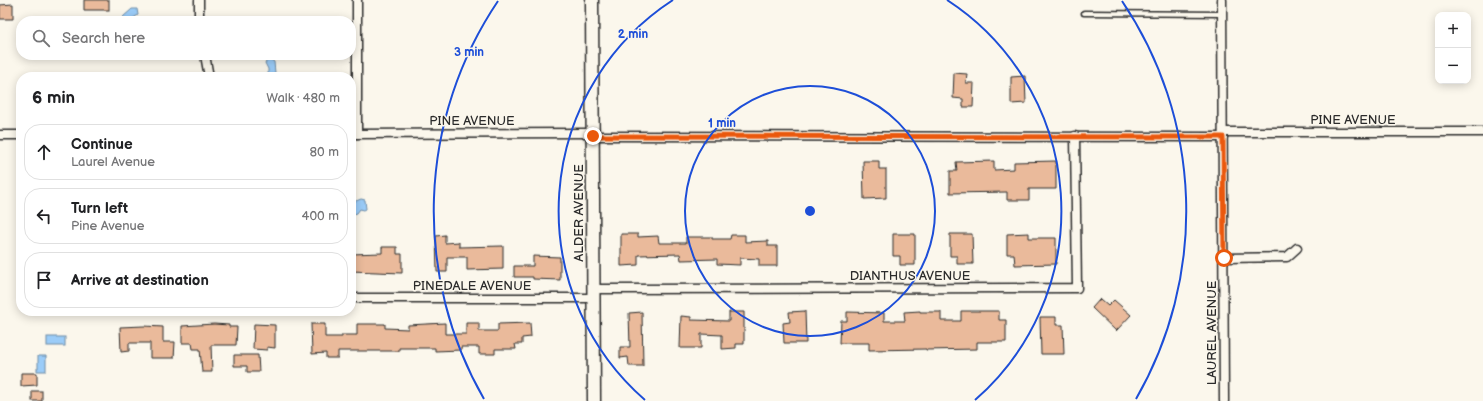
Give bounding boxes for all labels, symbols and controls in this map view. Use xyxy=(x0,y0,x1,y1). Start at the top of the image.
map controls xyxy=(1435,12,1471,84)
button: + xyxy=(1435,12,1471,48)
search box xyxy=(16,16,356,60)
icon: search xyxy=(30,27,52,49)
text: 2 min xyxy=(618,27,648,42)
text: Search here xyxy=(62,29,145,48)
text: 3 min xyxy=(454,45,484,60)
button: − xyxy=(1435,48,1471,84)
text: 6 min xyxy=(32,88,75,108)
text: Walk · 480 m xyxy=(266,90,340,106)
street label: PINE AVENUE xyxy=(1310,112,1396,128)
street label: PINE AVENUE xyxy=(429,113,515,129)
text: 1 min xyxy=(708,116,736,131)
route end xyxy=(584,127,602,145)
text: Continue xyxy=(71,135,133,154)
icon: ahead xyxy=(33,141,55,163)
text: 80 m xyxy=(310,144,339,160)
text: Laurel Avenue xyxy=(71,154,155,170)
street label: ALDER AVENUE xyxy=(571,164,587,262)
text: Turn left xyxy=(71,199,128,218)
centre of rings xyxy=(803,204,817,218)
icon: left xyxy=(33,205,55,227)
text: 400 m xyxy=(302,208,339,224)
text: Pine Avenue xyxy=(71,218,144,234)
route start xyxy=(1215,249,1233,267)
street label: DIANTHUS AVENUE xyxy=(850,268,971,284)
icon: arrive xyxy=(33,269,55,291)
text: Arrive at destination xyxy=(71,271,209,290)
street label: PINEDALE AVENUE xyxy=(413,278,532,294)
street label: LAUREL AVENUE xyxy=(1204,280,1220,385)

